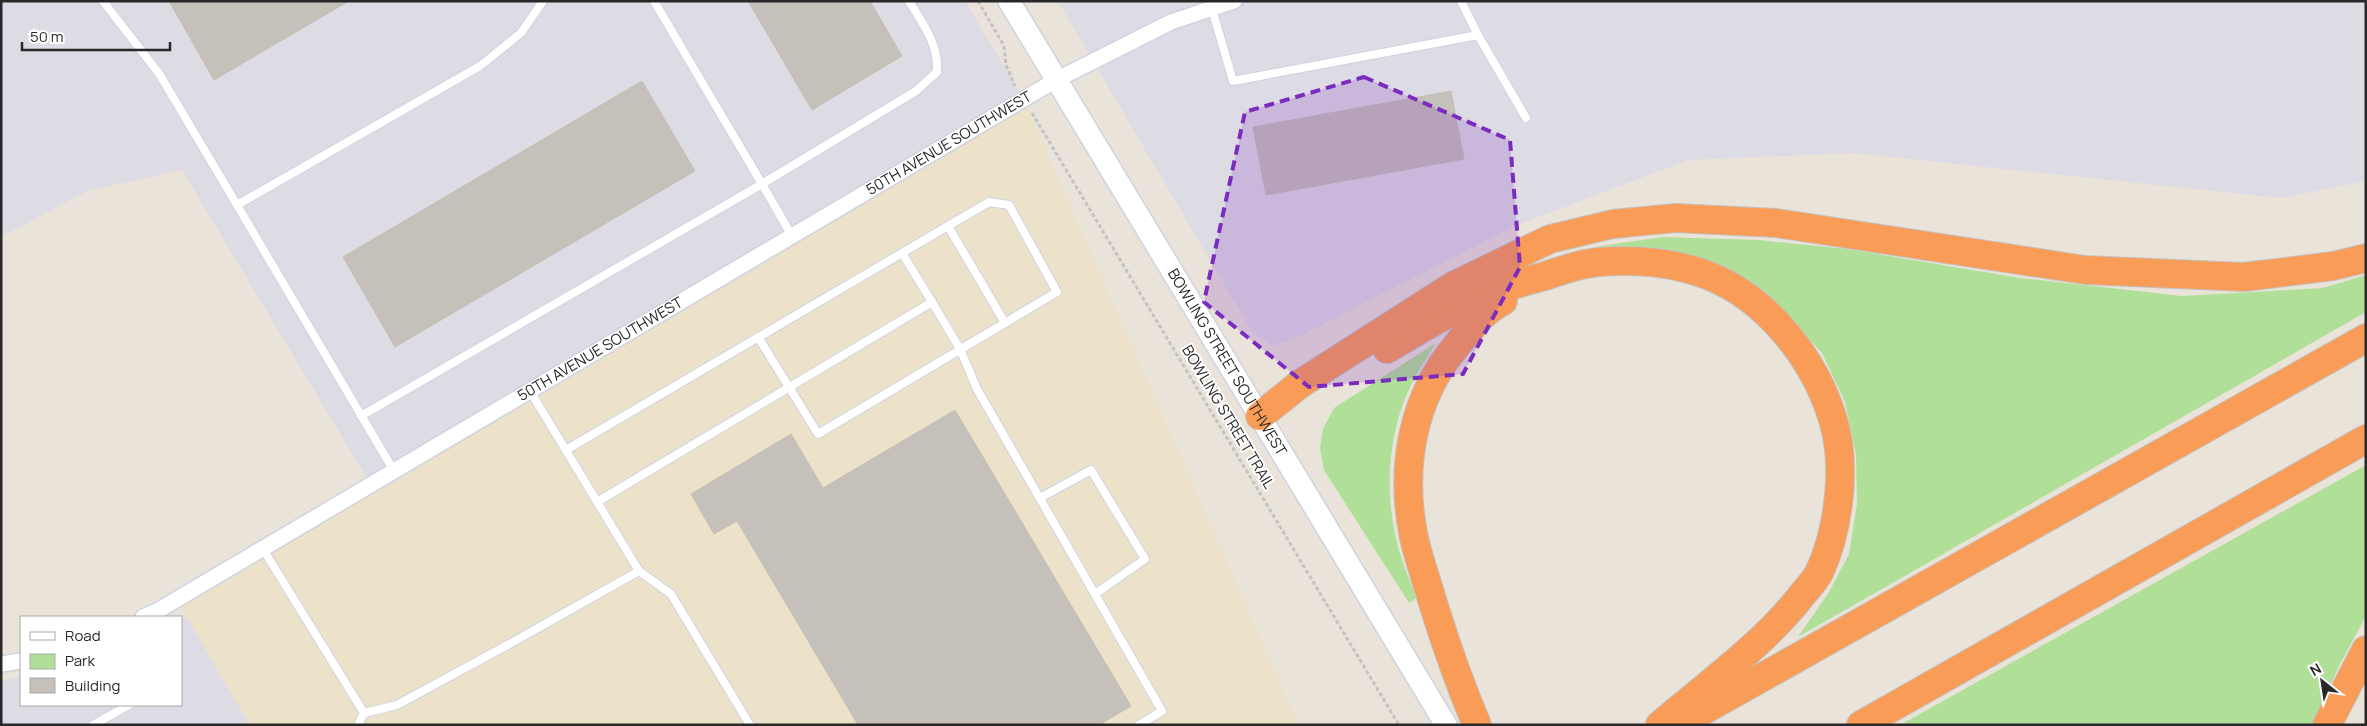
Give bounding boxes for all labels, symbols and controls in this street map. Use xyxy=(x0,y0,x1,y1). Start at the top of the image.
scale bar xyxy=(22,20,170,52)
text: 50 m xyxy=(30,26,64,47)
street label: 50TH AVENUE SOUTHWEST xyxy=(862,86,1035,200)
street label: BOWLING STREET SOUTHWEST xyxy=(1163,264,1292,460)
street label: 50TH AVENUE SOUTHWEST xyxy=(513,292,687,406)
street label: BOWLING STREET TRAIL xyxy=(1177,341,1280,493)
legend xyxy=(20,616,182,706)
text: Road xyxy=(65,625,101,646)
text: Park xyxy=(65,650,95,671)
north arrow xyxy=(2297,656,2347,706)
text: N xyxy=(2306,659,2324,680)
text: Building xyxy=(65,675,120,696)

